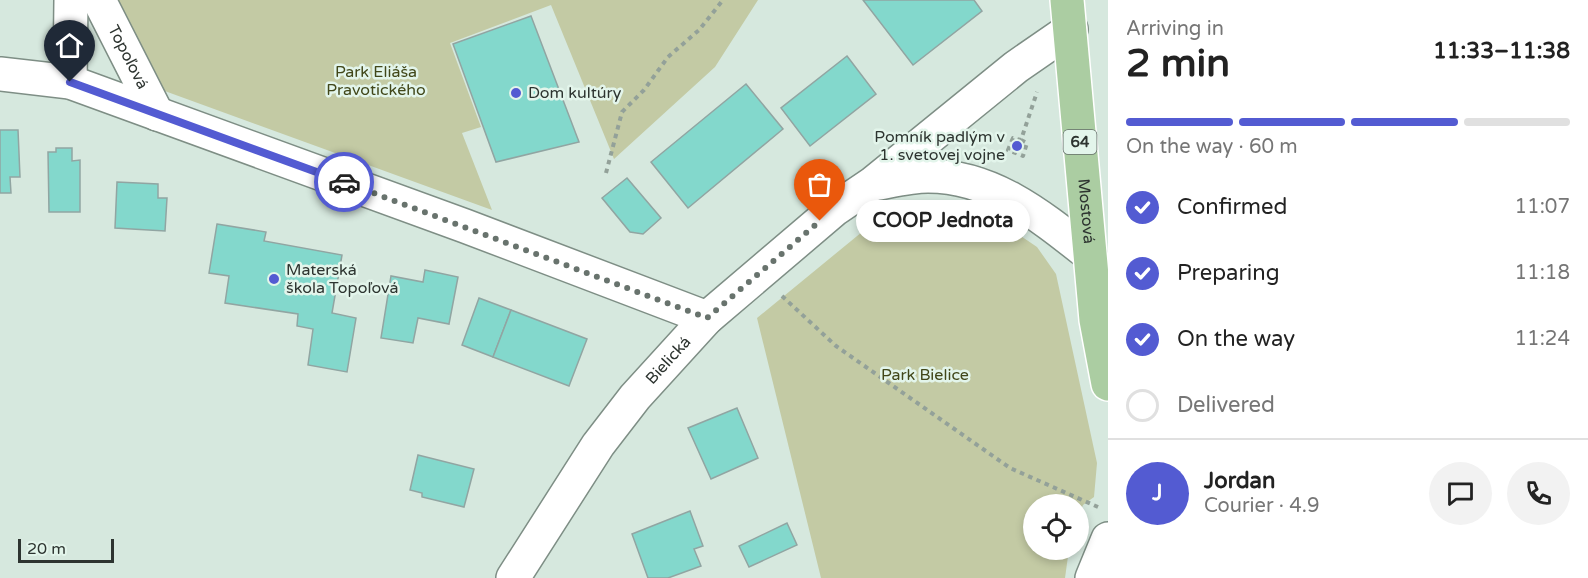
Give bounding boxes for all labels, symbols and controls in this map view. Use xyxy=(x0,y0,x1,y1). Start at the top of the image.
text: Arriving in xyxy=(1126,17,1224,41)
pin xyxy=(44,20,95,82)
street label: Topoľová xyxy=(103,22,153,92)
icon: home xyxy=(53,29,86,62)
text: 11:33–11:38 xyxy=(1433,38,1570,64)
text: 2 min xyxy=(1126,40,1230,87)
park label: Park Eliáša Pravotického xyxy=(326,62,426,100)
place label: Dom kultúry xyxy=(528,83,622,103)
marker: Dom kultúry xyxy=(509,86,523,100)
place label: Pomník padlým v 1. svetovej vojne xyxy=(874,127,1006,165)
road number: 64 xyxy=(1064,130,1096,154)
text: On the way · 60 m xyxy=(1126,135,1298,159)
marker: Pomník padlým v 1. svetovej vojne xyxy=(1010,139,1024,153)
courier xyxy=(314,152,374,212)
pin xyxy=(794,159,845,221)
icon: car xyxy=(328,166,361,199)
icon: bag xyxy=(803,168,836,201)
street label: Mostová xyxy=(1073,178,1099,245)
icon: check xyxy=(1126,191,1159,224)
text: Confirmed xyxy=(1177,194,1287,220)
text: 11:07 xyxy=(1515,195,1570,219)
callout: COOP Jednota xyxy=(856,200,1030,242)
text: COOP Jednota xyxy=(872,209,1014,233)
icon: check xyxy=(1126,257,1159,290)
place label: Materská škola Topoľová xyxy=(286,260,398,298)
text: Preparing xyxy=(1177,260,1280,286)
text: 11:18 xyxy=(1515,261,1570,285)
marker: Materská škola Topoľová xyxy=(267,272,281,286)
icon: check xyxy=(1126,323,1159,356)
text: On the way xyxy=(1177,326,1295,352)
text: 11:24 xyxy=(1515,327,1570,351)
street label: Bielická xyxy=(641,332,695,389)
park label: Park Bielice xyxy=(881,365,969,385)
text: Delivered xyxy=(1177,392,1275,418)
button: chat xyxy=(1429,462,1492,525)
button: phone xyxy=(1507,462,1570,525)
text: Jordan xyxy=(1204,468,1275,494)
text: J xyxy=(1152,480,1163,506)
map controls xyxy=(1023,494,1089,560)
button: locate xyxy=(1023,494,1089,560)
text: Courier · 4.9 xyxy=(1204,494,1319,518)
scale bar xyxy=(18,536,114,564)
text: 20 m xyxy=(27,539,66,559)

